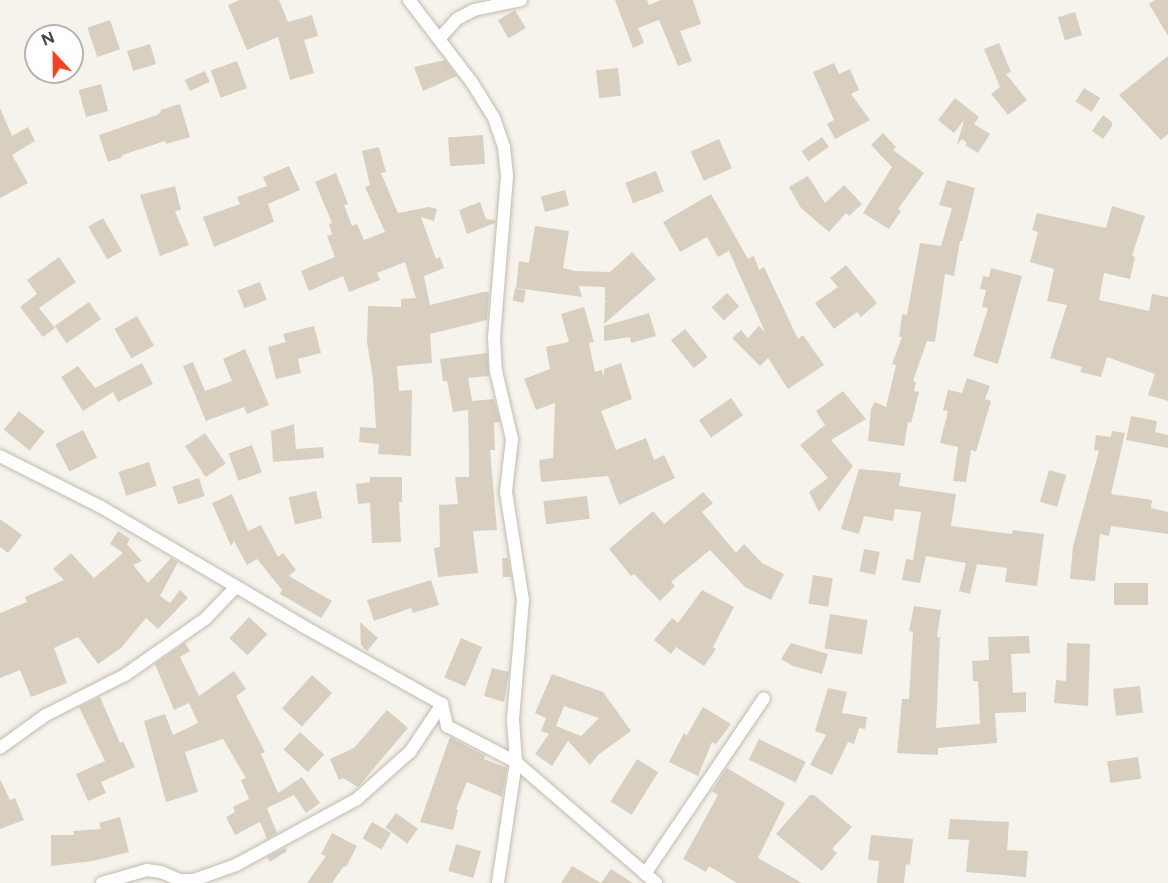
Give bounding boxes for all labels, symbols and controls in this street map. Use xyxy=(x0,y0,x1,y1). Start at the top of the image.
north arrow xyxy=(24,24,84,84)
text: N xyxy=(39,28,57,50)

